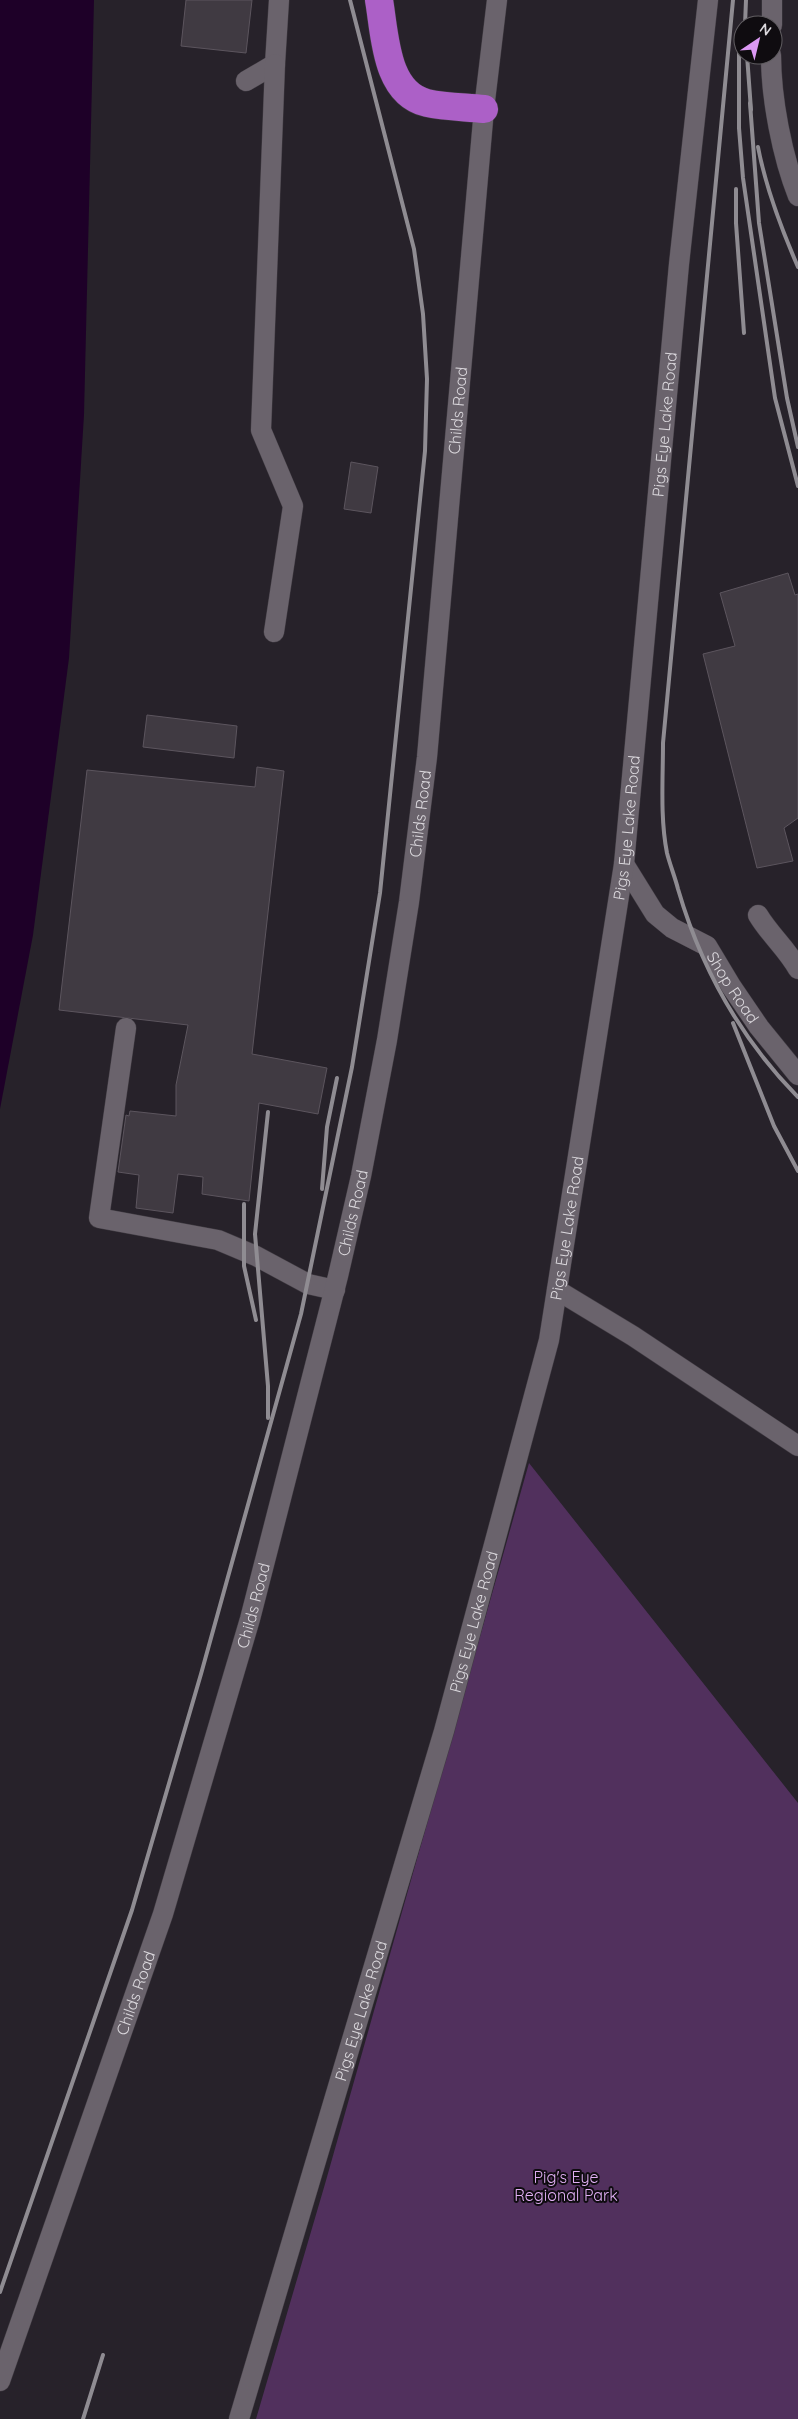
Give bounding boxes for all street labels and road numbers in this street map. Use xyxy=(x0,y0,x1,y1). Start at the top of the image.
street label: Pigs Eye Lake Road xyxy=(648,351,681,498)
street label: Childs Road xyxy=(444,366,471,455)
street label: Pigs Eye Lake Road xyxy=(608,754,644,902)
street label: Childs Road xyxy=(405,769,435,859)
street label: Shop Road xyxy=(703,948,763,1027)
street label: Pigs Eye Lake Road xyxy=(545,1155,588,1302)
street label: Childs Road xyxy=(333,1168,372,1258)
street label: Pigs Eye Lake Road xyxy=(445,1549,502,1695)
street label: Childs Road xyxy=(232,1561,274,1651)
street label: Pigs Eye Lake Road xyxy=(330,1938,391,2083)
street label: Childs Road xyxy=(112,1948,159,2038)

